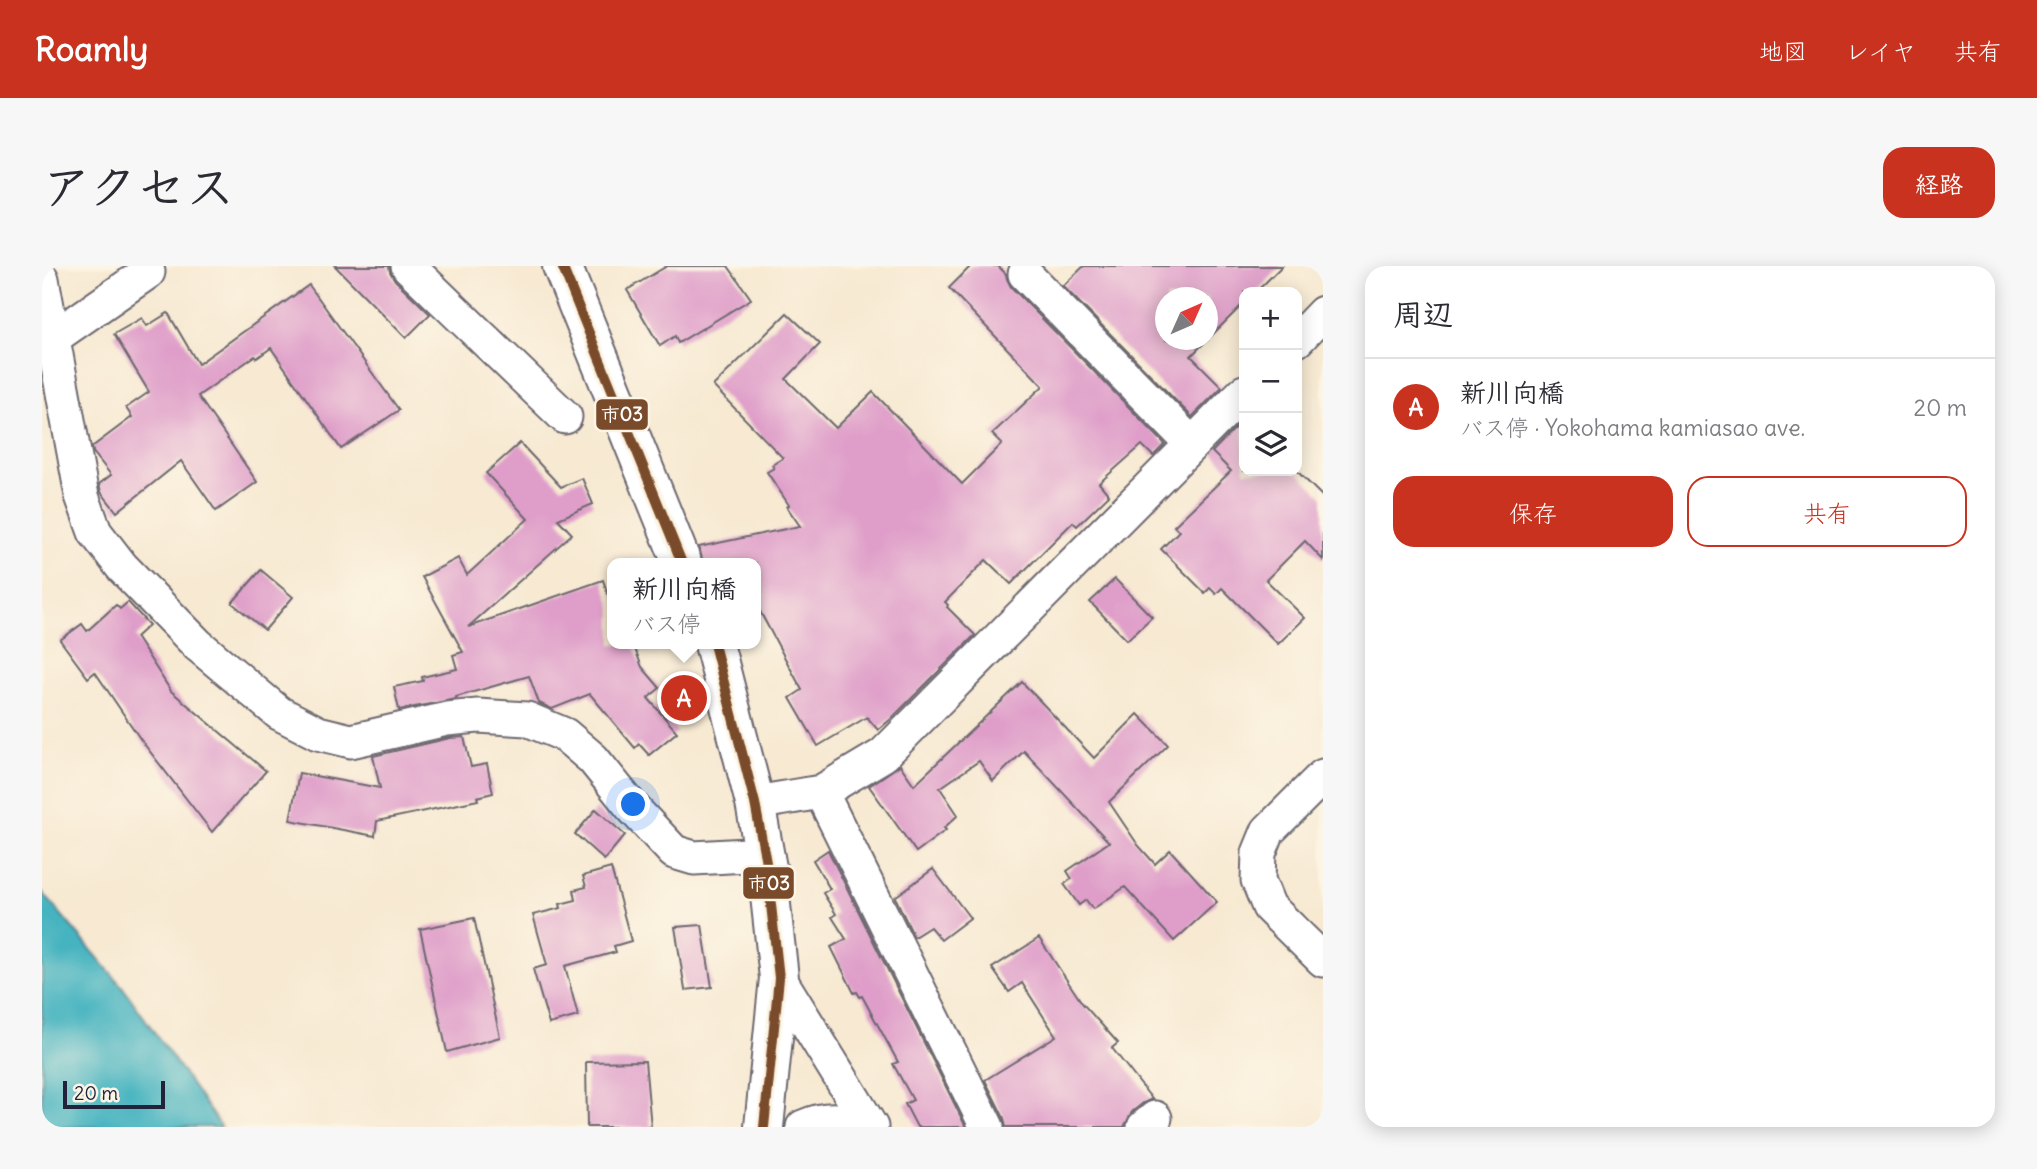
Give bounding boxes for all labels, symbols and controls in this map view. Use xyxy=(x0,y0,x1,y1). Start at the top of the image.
text: Roamly xyxy=(35,28,148,70)
text: 地図 xyxy=(1759,36,1807,66)
text: レイヤ xyxy=(1845,36,1916,66)
text: 共有 xyxy=(1954,36,2002,66)
button: 経路 xyxy=(1883,147,1995,218)
text: アクセス xyxy=(42,156,235,217)
north arrow xyxy=(1155,287,1218,350)
map controls xyxy=(1239,287,1302,476)
button: + xyxy=(1239,287,1302,350)
text: 周辺 xyxy=(1393,295,1453,333)
button: − xyxy=(1239,350,1302,413)
text: 新川向橋 xyxy=(1460,376,1564,409)
text: A xyxy=(1409,393,1423,422)
text: 20 m xyxy=(1914,393,1967,422)
line badge: 市03 xyxy=(595,398,649,431)
text: 市03 xyxy=(601,402,643,426)
button: layers xyxy=(1239,413,1302,476)
text: バス停 · Yokohama kamiasao ave. xyxy=(1460,413,1805,442)
button: 保存 xyxy=(1393,476,1673,547)
button: 共有 xyxy=(1687,476,1967,547)
popup xyxy=(607,558,761,649)
text: 新川向橋 xyxy=(632,572,736,605)
text: バス停 xyxy=(632,609,701,638)
pin: A xyxy=(661,672,707,724)
your location xyxy=(616,787,650,821)
line badge: 市03 xyxy=(742,866,795,900)
text: 市03 xyxy=(748,871,790,895)
scale bar xyxy=(63,1078,164,1110)
text: 20 m xyxy=(74,1081,118,1105)

